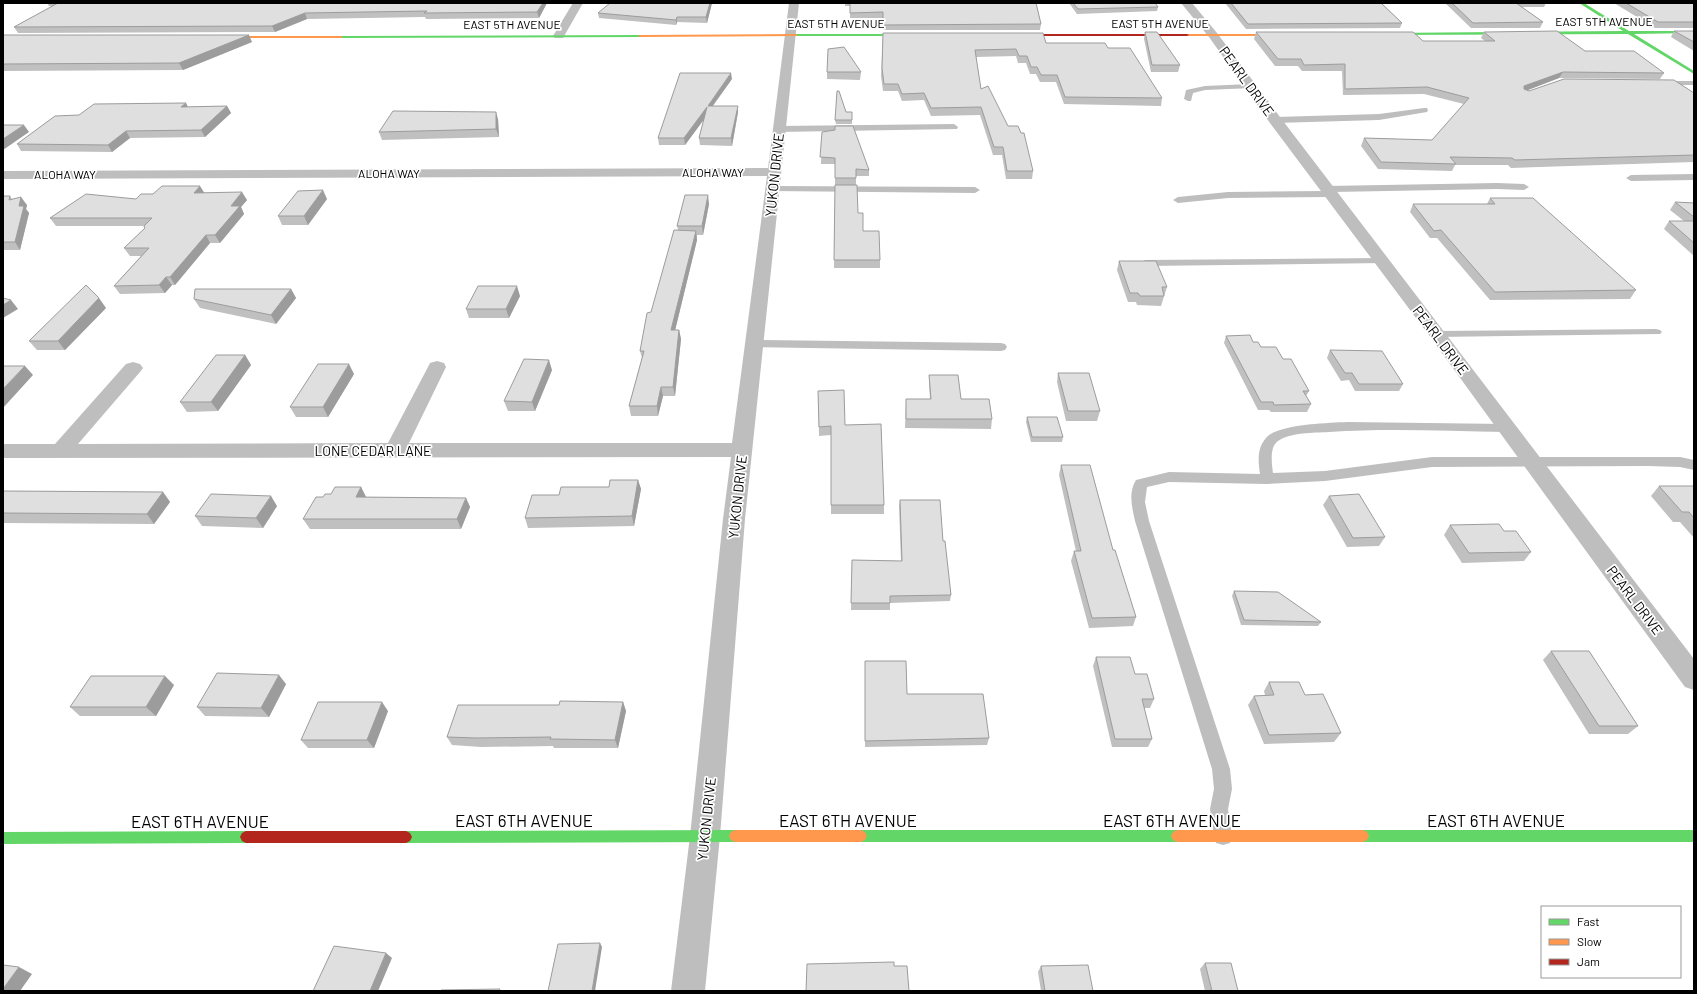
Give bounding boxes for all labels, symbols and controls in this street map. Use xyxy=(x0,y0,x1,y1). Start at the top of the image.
street label: EAST 5TH AVENUE xyxy=(1555,14,1653,28)
street label: EAST 5TH AVENUE xyxy=(787,16,885,30)
street label: EAST 5TH AVENUE xyxy=(1111,16,1209,30)
street label: EAST 5TH AVENUE xyxy=(463,17,561,31)
street label: PEARL DRIVE xyxy=(1216,43,1278,119)
street label: YUKON DRIVE xyxy=(761,132,787,218)
street label: ALOHA WAY xyxy=(682,165,744,179)
street label: ALOHA WAY xyxy=(358,166,420,180)
street label: ALOHA WAY xyxy=(34,167,96,181)
street label: PEARL DRIVE xyxy=(1410,302,1472,378)
street label: LONE CEDAR LANE xyxy=(314,442,432,459)
street label: YUKON DRIVE xyxy=(724,454,750,540)
street label: PEARL DRIVE xyxy=(1604,562,1666,638)
street label: YUKON DRIVE xyxy=(693,776,719,862)
street label: EAST 6TH AVENUE xyxy=(455,810,593,830)
street label: EAST 6TH AVENUE xyxy=(779,810,917,830)
street label: EAST 6TH AVENUE xyxy=(1103,810,1241,830)
street label: EAST 6TH AVENUE xyxy=(1427,810,1565,830)
street label: EAST 6TH AVENUE xyxy=(131,811,269,831)
legend xyxy=(1541,906,1681,978)
text: Fast xyxy=(1577,914,1600,928)
text: Slow xyxy=(1577,934,1602,948)
text: Jam xyxy=(1577,954,1600,968)

